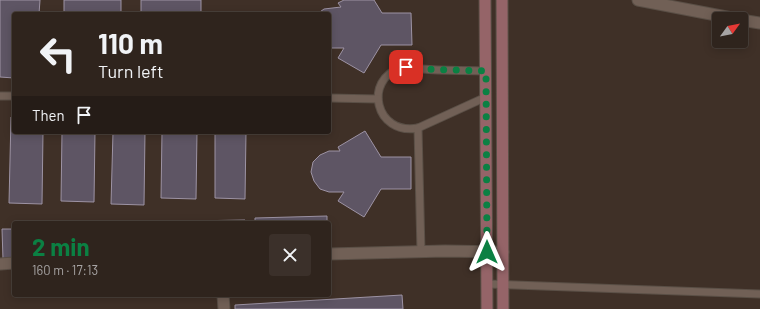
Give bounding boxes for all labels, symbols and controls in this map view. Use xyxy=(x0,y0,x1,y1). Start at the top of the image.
north arrow xyxy=(712,12,748,48)
map controls xyxy=(712,12,748,48)
text: 110 m xyxy=(98,26,163,60)
icon: left xyxy=(32,28,84,80)
pin xyxy=(389,50,423,84)
icon: arrive xyxy=(395,56,417,78)
text: Turn left xyxy=(98,60,164,82)
icon: arrive xyxy=(73,104,95,126)
text: Then xyxy=(32,106,65,124)
position arrow xyxy=(466,231,508,273)
text: 2 min xyxy=(32,232,90,261)
button: close xyxy=(269,234,311,276)
text: 160 m · 17:13 xyxy=(32,262,98,278)

